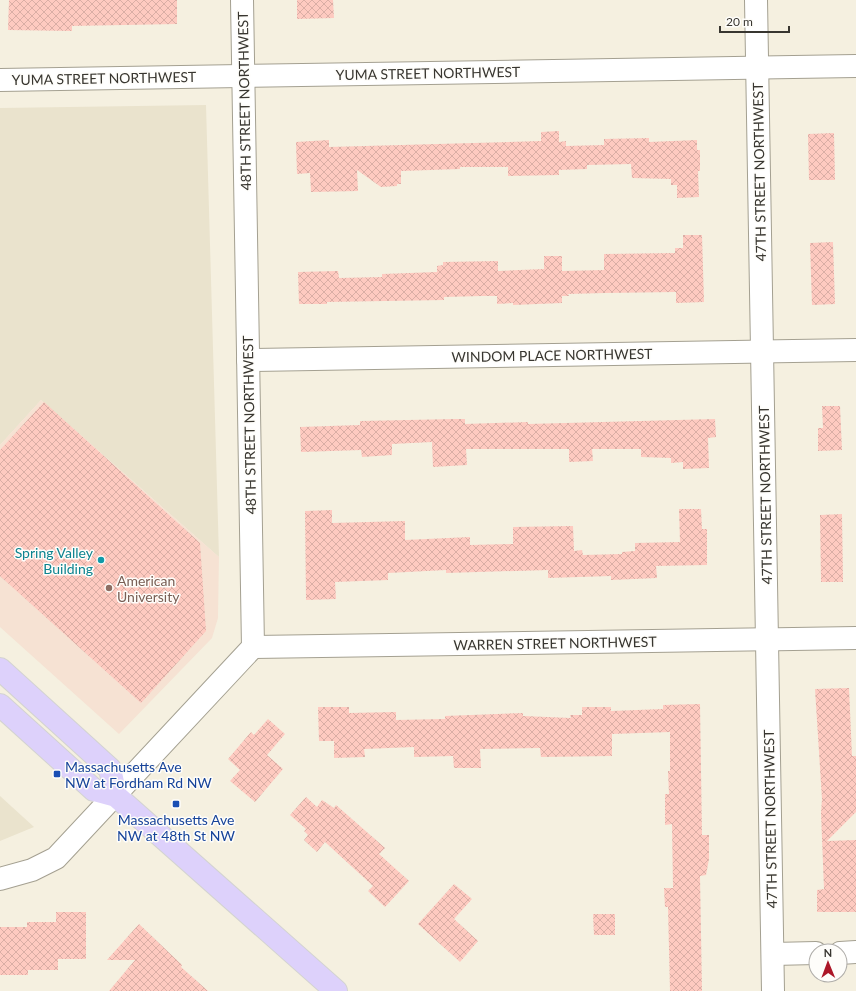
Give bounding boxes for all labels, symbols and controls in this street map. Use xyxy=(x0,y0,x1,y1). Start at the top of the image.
scale bar xyxy=(720,8,789,34)
street label: 48TH STREET NORTHWEST xyxy=(234,11,254,191)
text: 20 m xyxy=(726,14,753,29)
street label: YUMA STREET NORTHWEST xyxy=(336,63,521,83)
street label: YUMA STREET NORTHWEST xyxy=(12,68,197,88)
street label: 47TH STREET NORTHWEST xyxy=(749,82,769,262)
street label: 48TH STREET NORTHWEST xyxy=(239,335,259,515)
street label: WINDOM PLACE NORTHWEST xyxy=(451,345,653,365)
street label: 47TH STREET NORTHWEST xyxy=(755,405,775,585)
place label: Spring Valley Building xyxy=(15,544,94,577)
marker: Spring Valley Building xyxy=(96,555,106,565)
place label: American University xyxy=(117,572,180,605)
marker: American University xyxy=(104,583,114,593)
street label: WARREN STREET NORTHWEST xyxy=(453,633,657,653)
street label: 47TH STREET NORTHWEST xyxy=(760,729,780,909)
place label: Massachusetts Ave NW at Fordham Rd NW xyxy=(65,758,212,791)
marker: Massachusetts Ave NW at Fordham Rd NW xyxy=(52,769,62,779)
marker: Massachusetts Ave NW at 48th St NW xyxy=(171,799,181,809)
place label: Massachusetts Ave NW at 48th St NW xyxy=(117,811,235,844)
north arrow xyxy=(808,943,848,983)
text: N xyxy=(823,946,832,959)

